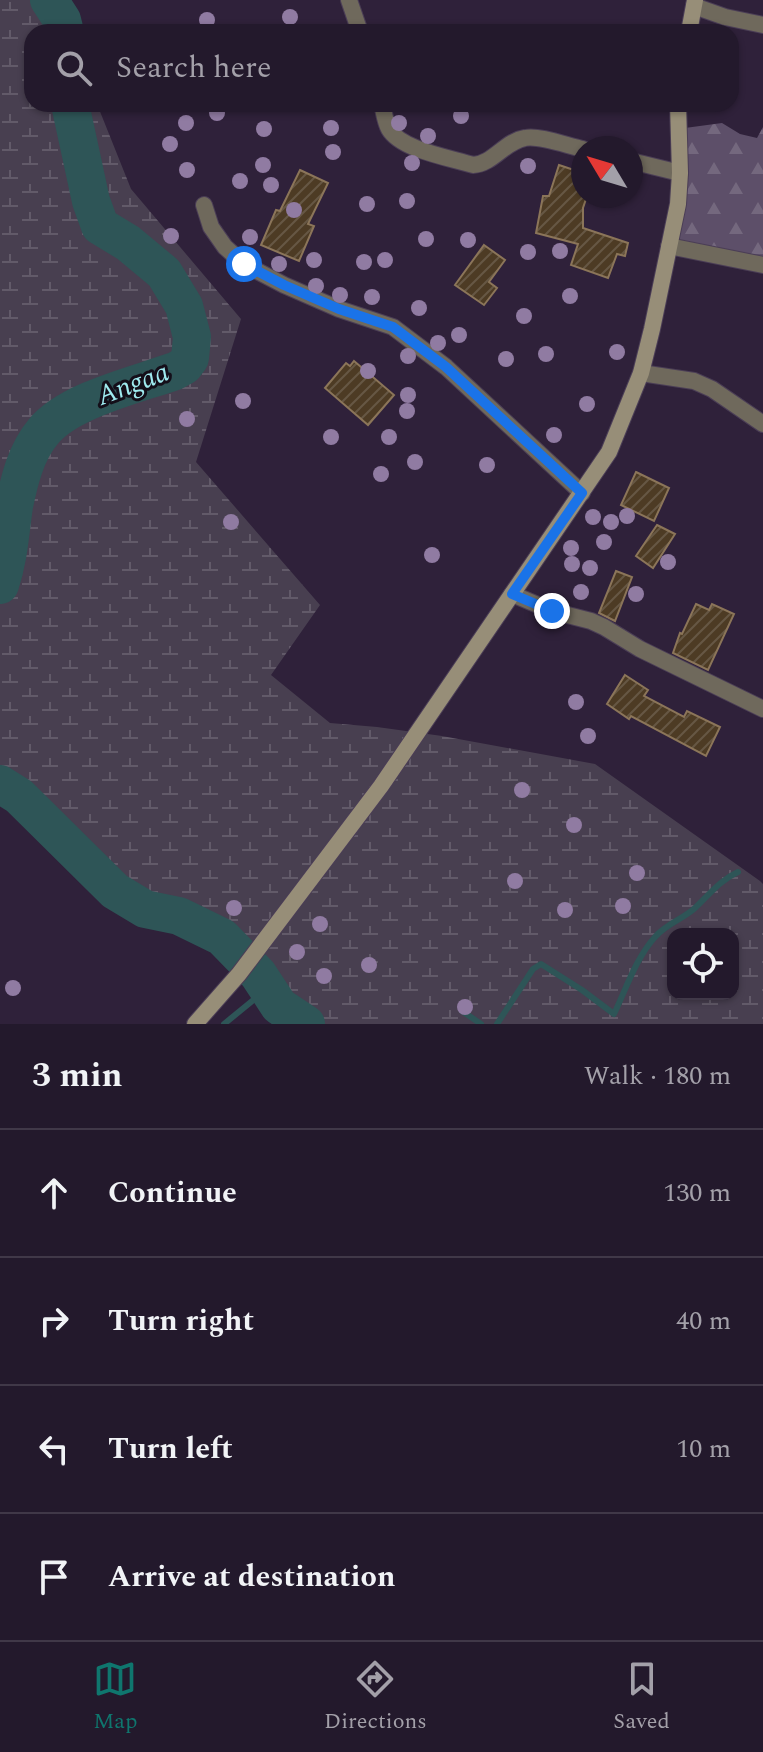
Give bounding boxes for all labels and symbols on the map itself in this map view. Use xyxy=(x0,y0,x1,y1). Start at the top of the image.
north arrow xyxy=(571,136,643,208)
route start xyxy=(226,246,262,282)
water label: Angaa xyxy=(90,351,175,418)
route end xyxy=(534,593,570,629)

